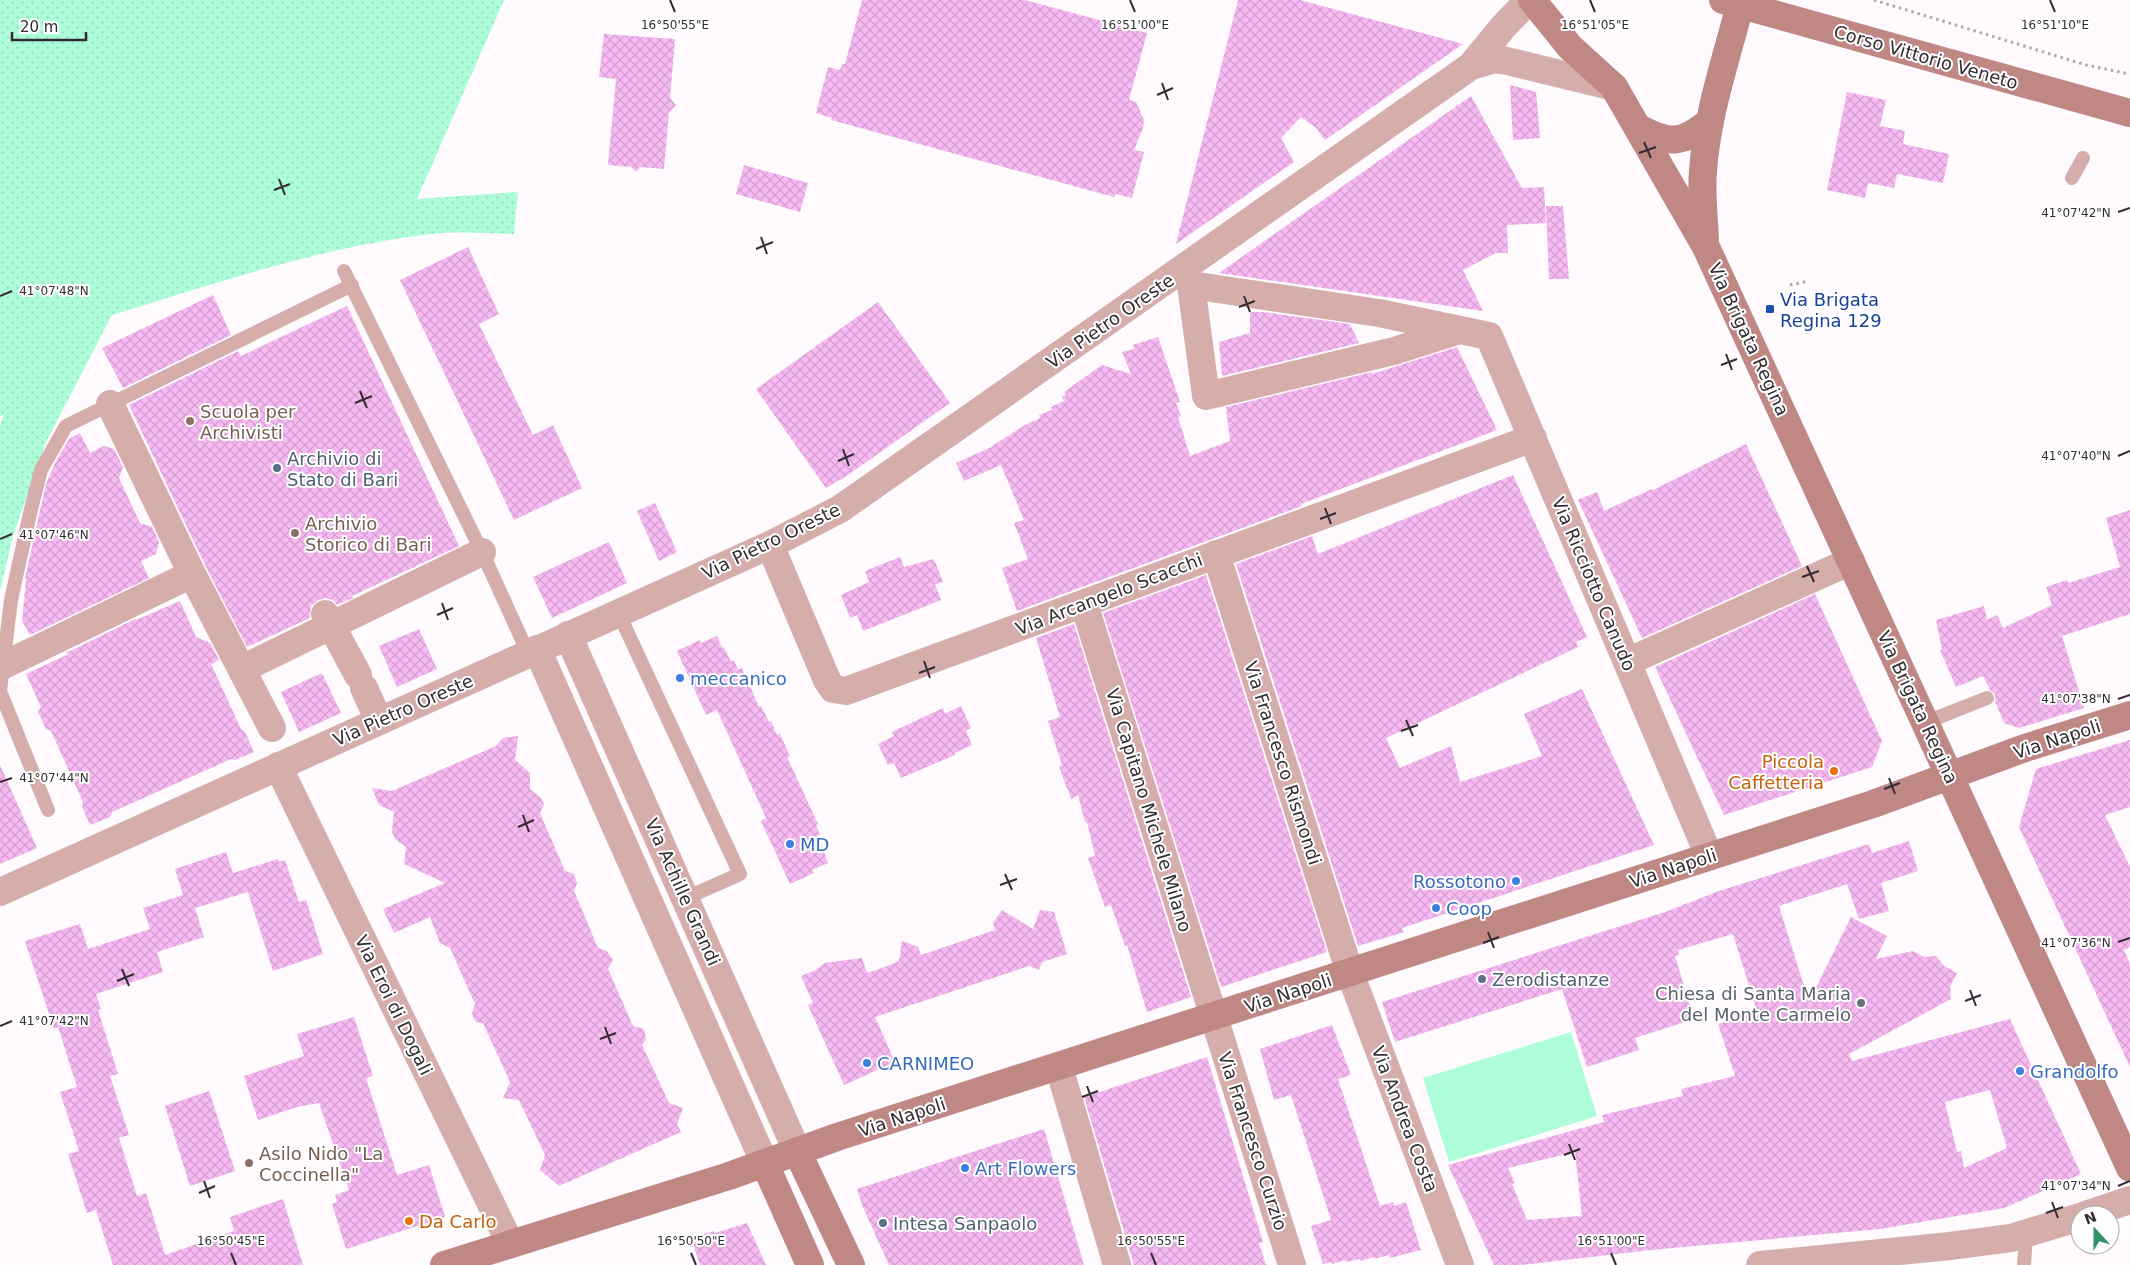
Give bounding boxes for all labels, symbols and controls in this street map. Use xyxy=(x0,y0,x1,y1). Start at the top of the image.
scale bar xyxy=(12,10,86,42)
text: 20 m xyxy=(20,18,58,36)
text: 16°50'55"E xyxy=(641,18,709,32)
text: 16°51'00"E xyxy=(1101,18,1169,32)
text: 16°51'05"E xyxy=(1561,18,1629,32)
text: 16°51'10"E xyxy=(2021,18,2089,32)
street label: Corso Vittorio Veneto xyxy=(1831,21,2021,93)
text: 41°07'42"N xyxy=(2041,206,2111,220)
street label: Via Brigata Regina xyxy=(1704,259,1794,419)
street label: Via Pietro Oreste xyxy=(1042,269,1178,373)
text: 41°07'48"N xyxy=(19,284,89,298)
place label: Via Brigata Regina 129 xyxy=(1780,289,1882,331)
marker: Via Brigata Regina 129 xyxy=(1764,303,1776,315)
place label: Scuola per Archivisti xyxy=(200,401,296,443)
marker: Scuola per Archivisti xyxy=(184,415,196,427)
place label: Archivio di Stato di Bari xyxy=(287,448,398,490)
text: 41°07'40"N xyxy=(2041,449,2111,463)
marker: Archivio di Stato di Bari xyxy=(271,462,283,474)
street label: Via Ricciotto Canudo xyxy=(1548,494,1640,674)
street label: Via Pietro Oreste xyxy=(699,499,843,583)
place label: Archivio Storico di Bari xyxy=(305,513,431,555)
marker: Archivio Storico di Bari xyxy=(289,527,301,539)
text: 41°07'46"N xyxy=(19,528,89,542)
street label: Via Arcangelo Scacchi xyxy=(1013,549,1205,639)
street label: Via Brigata Regina xyxy=(1873,627,1963,787)
street label: Via Francesco Rismondi xyxy=(1240,659,1326,867)
place label: meccanico xyxy=(690,668,787,689)
street label: Via Pietro Oreste xyxy=(330,670,476,750)
marker: meccanico xyxy=(674,672,686,684)
street label: Via Capitano Michele Milano xyxy=(1102,686,1196,934)
text: 41°07'38"N xyxy=(2041,692,2111,706)
street label: Via Napoli xyxy=(2011,715,2103,763)
place label: Piccola Caffetteria xyxy=(1728,751,1824,793)
marker: Piccola Caffetteria xyxy=(1828,765,1840,777)
text: 41°07'44"N xyxy=(19,771,89,785)
street label: Via Achille Grandi xyxy=(641,815,725,969)
place label: MD xyxy=(800,834,829,855)
marker: MD xyxy=(784,838,796,850)
street label: Via Napoli xyxy=(1627,844,1719,892)
place label: Rossotono xyxy=(1413,871,1506,892)
marker: Rossotono xyxy=(1510,875,1522,887)
place label: Coop xyxy=(1446,898,1492,919)
marker: Coop xyxy=(1430,902,1442,914)
street label: Via Eroi di Dogali xyxy=(351,932,437,1078)
text: 41°07'36"N xyxy=(2041,936,2111,950)
street label: Via Napoli xyxy=(1242,969,1334,1017)
place label: Zerodistanze xyxy=(1492,969,1609,990)
marker: Zerodistanze xyxy=(1476,973,1488,985)
place label: Chiesa di Santa Maria del Monte Carmelo xyxy=(1655,983,1851,1025)
marker: Chiesa di Santa Maria del Monte Carmelo xyxy=(1855,997,1867,1009)
text: 41°07'42"N xyxy=(19,1014,89,1028)
street label: Via Andrea Costa xyxy=(1367,1043,1443,1195)
street label: Via Francesco Curzio xyxy=(1214,1049,1292,1233)
place label: CARNIMEO xyxy=(877,1053,974,1074)
marker: CARNIMEO xyxy=(861,1057,873,1069)
place label: Grandolfo xyxy=(2030,1061,2119,1082)
marker: Grandolfo xyxy=(2014,1065,2026,1077)
street label: Via Napoli xyxy=(856,1093,948,1141)
place label: Asilo Nido "La Coccinella" xyxy=(259,1143,383,1185)
marker: Asilo Nido "La Coccinella" xyxy=(243,1157,255,1169)
place label: Art Flowers xyxy=(975,1158,1076,1179)
marker: Art Flowers xyxy=(959,1162,971,1174)
text: 41°07'34"N xyxy=(2041,1179,2111,1193)
north arrow xyxy=(2070,1205,2120,1255)
text: N xyxy=(2082,1208,2099,1227)
place label: Da Carlo xyxy=(419,1211,497,1232)
place label: Intesa Sanpaolo xyxy=(893,1213,1037,1234)
marker: Da Carlo xyxy=(403,1215,415,1227)
marker: Intesa Sanpaolo xyxy=(877,1217,889,1229)
text: 16°50'45"E xyxy=(197,1234,265,1248)
text: 16°50'50"E xyxy=(657,1234,725,1248)
text: 16°50'55"E xyxy=(1117,1234,1185,1248)
text: 16°51'00"E xyxy=(1577,1234,1645,1248)

